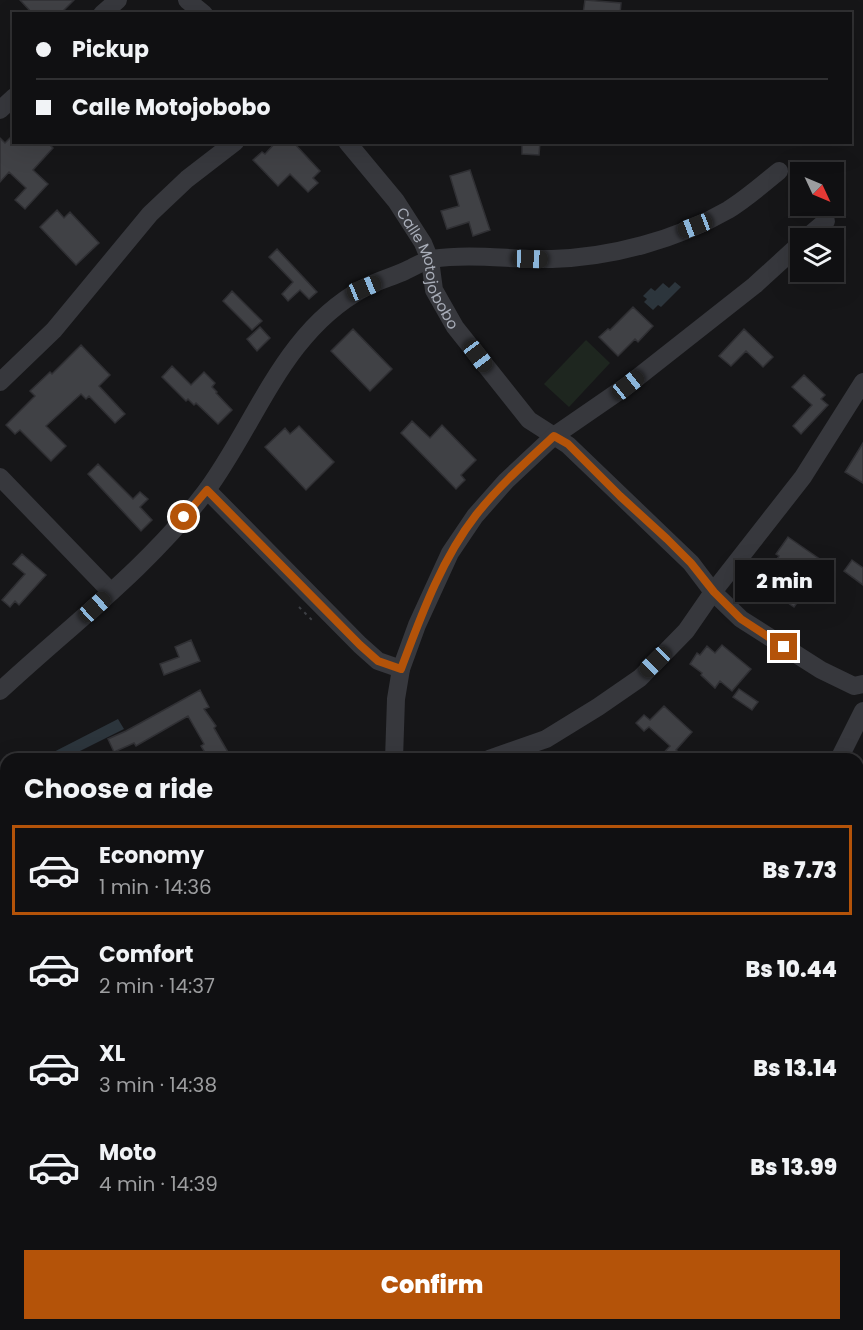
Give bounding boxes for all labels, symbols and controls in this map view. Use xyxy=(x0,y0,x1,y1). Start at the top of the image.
text: Pickup xyxy=(72,34,149,65)
text: Calle Motojobobo xyxy=(72,92,270,123)
north arrow xyxy=(790,162,844,216)
map controls xyxy=(790,162,844,282)
street label: Calle Motojobobo xyxy=(392,203,464,333)
car xyxy=(675,211,715,241)
button: layers xyxy=(790,228,844,282)
car xyxy=(512,249,548,269)
car xyxy=(344,273,384,303)
car xyxy=(460,336,496,376)
car xyxy=(608,367,648,403)
route start xyxy=(170,503,197,530)
callout: 2 min xyxy=(734,560,834,602)
text: 2 min xyxy=(756,567,813,595)
car xyxy=(76,588,114,626)
route end xyxy=(770,633,797,660)
car xyxy=(636,643,674,681)
text: Choose a ride xyxy=(24,770,213,807)
text: Economy xyxy=(99,840,204,871)
icon: car xyxy=(27,843,81,897)
text: Bs 7.73 xyxy=(762,855,837,886)
text: 1 min · 14:36 xyxy=(99,873,212,901)
text: Comfort xyxy=(99,939,193,970)
icon: car xyxy=(27,942,81,996)
text: Bs 10.44 xyxy=(746,954,837,985)
text: 2 min · 14:37 xyxy=(99,972,215,1000)
text: XL xyxy=(99,1038,125,1069)
icon: car xyxy=(27,1041,81,1095)
text: Bs 13.14 xyxy=(753,1053,837,1084)
text: 3 min · 14:38 xyxy=(99,1071,217,1099)
text: Moto xyxy=(99,1137,156,1168)
icon: car xyxy=(27,1140,81,1194)
text: Bs 13.99 xyxy=(750,1152,837,1183)
text: 4 min · 14:39 xyxy=(99,1170,218,1198)
button: Confirm xyxy=(24,1250,840,1319)

